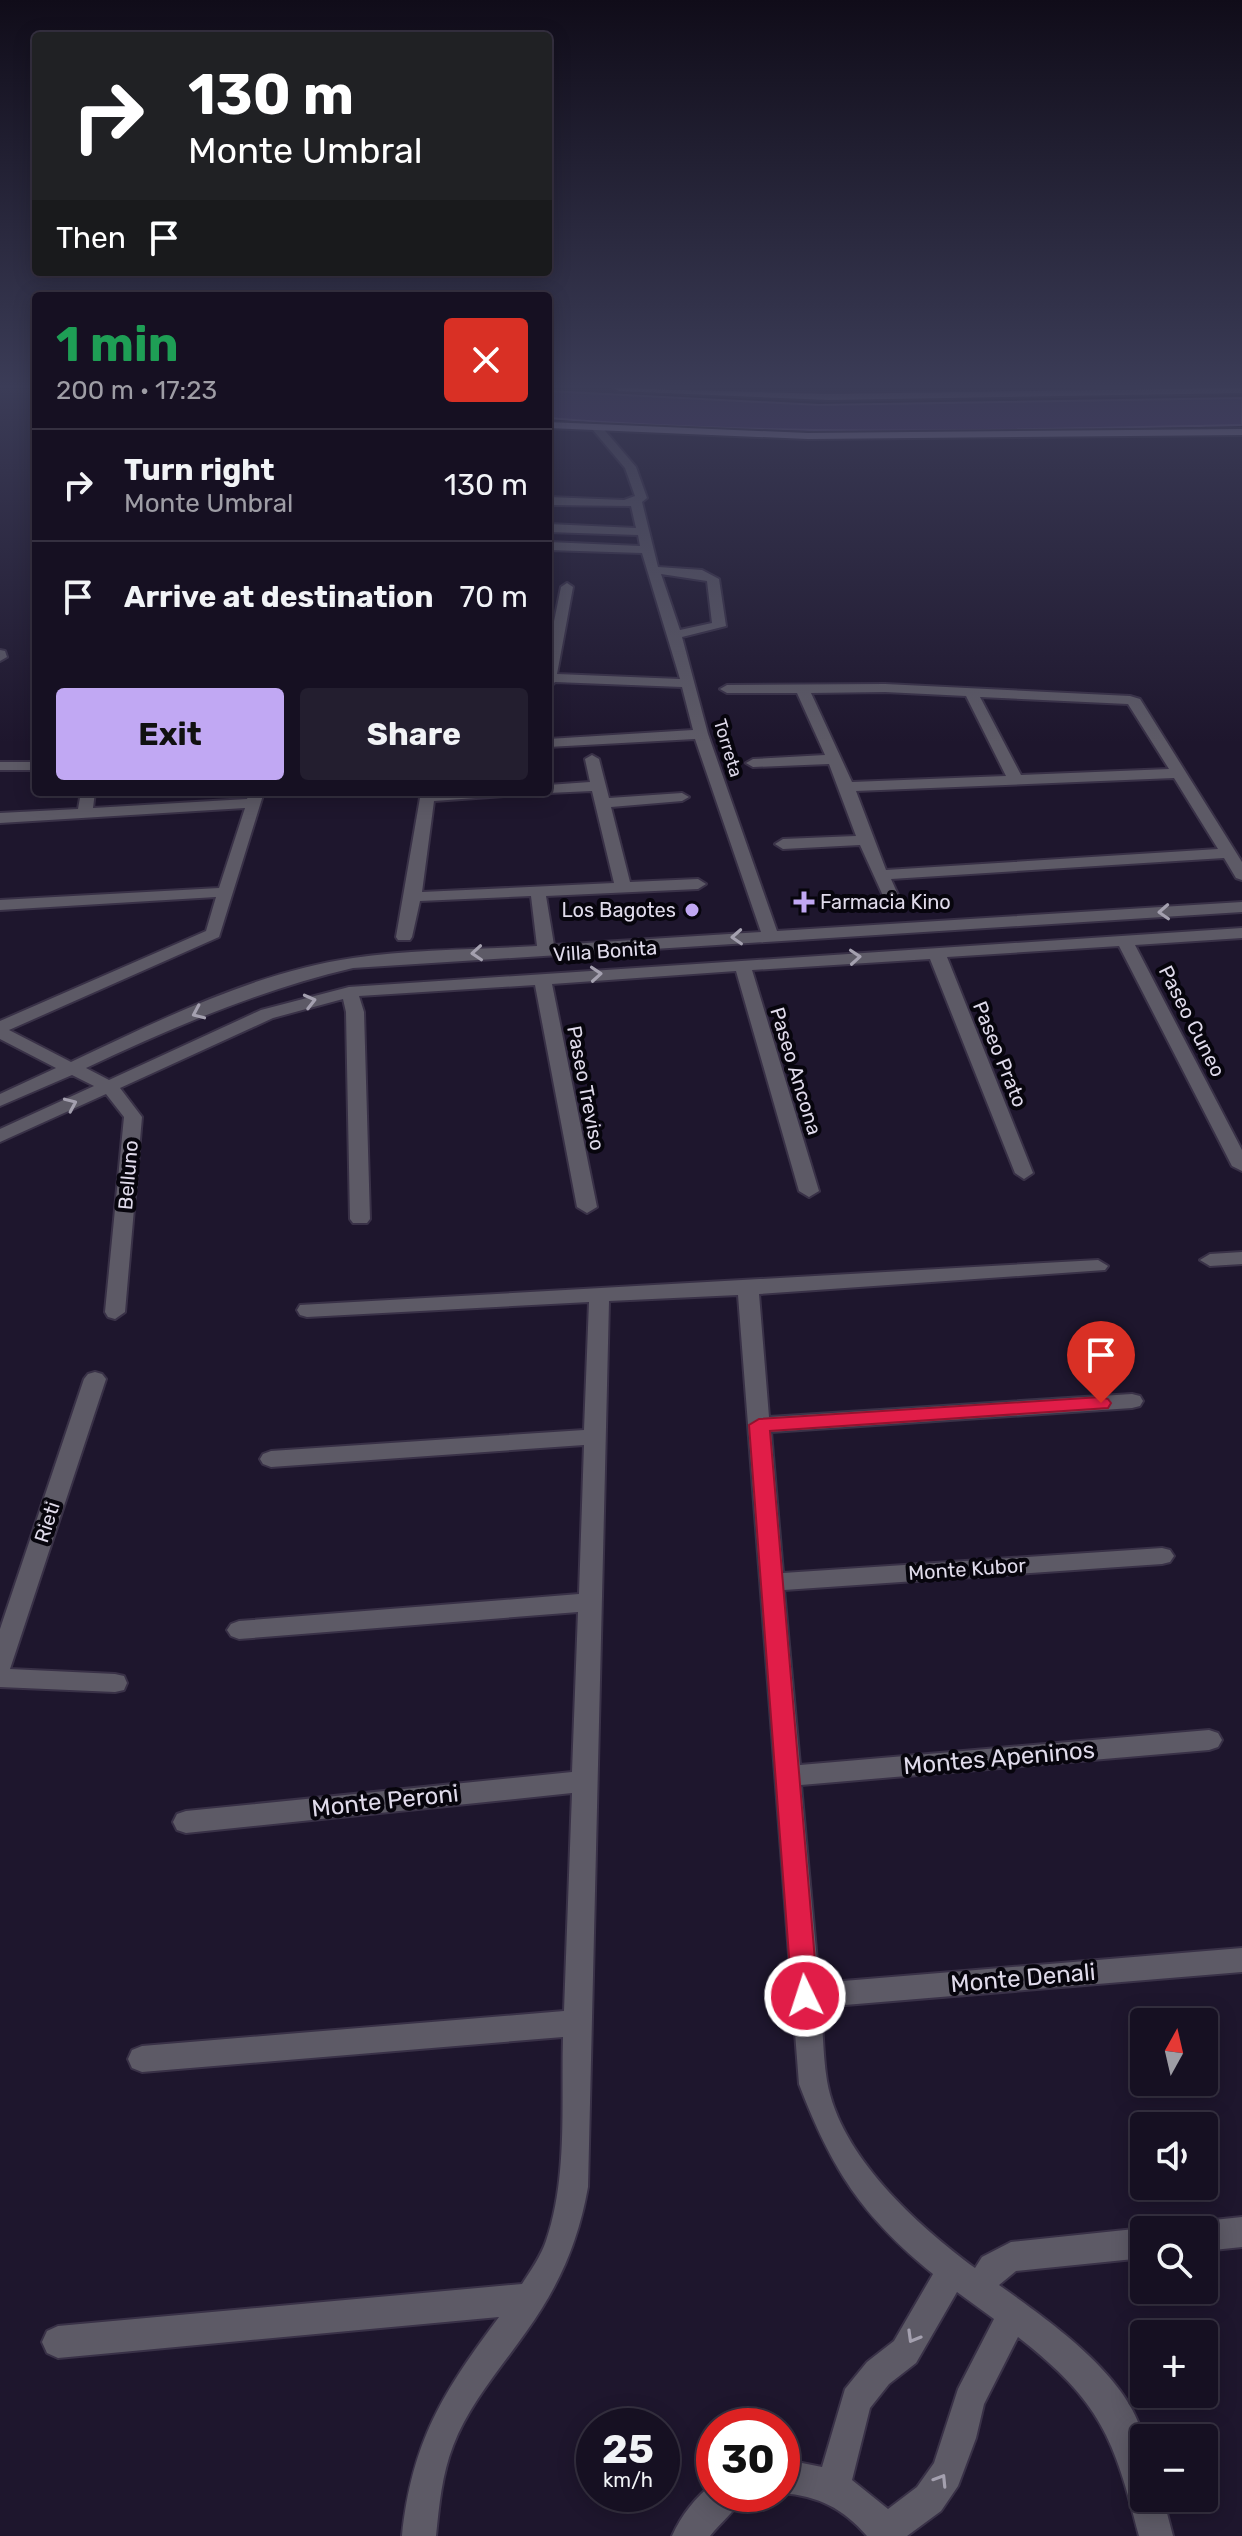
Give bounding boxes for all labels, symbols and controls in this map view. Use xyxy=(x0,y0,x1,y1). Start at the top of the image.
text: 130 m xyxy=(188,62,354,128)
icon: right xyxy=(56,64,160,168)
text: Monte Umbral xyxy=(188,129,423,172)
icon: arrive xyxy=(142,216,186,260)
text: Then xyxy=(56,220,126,256)
text: 1 min xyxy=(56,316,179,373)
button: close xyxy=(444,318,528,402)
text: 200 m · 17:23 xyxy=(56,375,217,406)
text: Turn right xyxy=(124,452,275,488)
icon: right xyxy=(56,463,100,507)
text: 130 m xyxy=(444,467,528,503)
text: Monte Umbral xyxy=(124,488,293,519)
icon: arrive xyxy=(56,575,100,619)
text: Arrive at destination xyxy=(124,579,434,615)
text: 70 m xyxy=(460,579,528,615)
button: Exit xyxy=(56,688,284,780)
button: Share xyxy=(300,688,528,780)
street label: Torreta xyxy=(709,716,747,780)
place label: Farmacia Kino xyxy=(820,890,951,914)
marker: Farmacia Kino xyxy=(795,893,813,911)
place label: Los Bagotes xyxy=(561,898,676,922)
marker: Los Bagotes xyxy=(683,901,701,919)
one-way arrow xyxy=(1157,903,1170,920)
one-way arrow xyxy=(730,929,743,946)
street label: Villa Bonita xyxy=(552,935,658,967)
one-way arrow xyxy=(470,944,483,961)
one-way arrow xyxy=(849,949,862,966)
street label: Paseo Cuneo xyxy=(1154,961,1230,1081)
one-way arrow xyxy=(590,966,603,983)
one-way arrow xyxy=(302,994,316,1011)
street label: Paseo Prato xyxy=(968,998,1032,1110)
one-way arrow xyxy=(192,1004,206,1020)
street label: Paseo Ancona xyxy=(765,1004,827,1138)
street label: Paseo Treviso xyxy=(562,1023,610,1153)
one-way arrow xyxy=(63,1098,77,1114)
street label: Belluno xyxy=(113,1139,143,1211)
pin xyxy=(1067,1321,1135,1403)
icon: arrive xyxy=(1079,1333,1123,1377)
street label: Rieti xyxy=(29,1498,65,1546)
street label: Monte Kubor xyxy=(907,1553,1027,1585)
street label: Montes Apeninos xyxy=(902,1736,1096,1780)
street label: Monte Peroni xyxy=(310,1779,460,1823)
position arrow xyxy=(763,1954,847,2038)
street label: Monte Denali xyxy=(949,1958,1097,1998)
north arrow xyxy=(1130,2008,1218,2096)
map controls xyxy=(1130,2008,1218,2512)
button: sound xyxy=(1130,2112,1218,2200)
button: search xyxy=(1130,2216,1218,2304)
button: + xyxy=(1130,2320,1218,2408)
one-way arrow xyxy=(908,2328,923,2343)
speed limit sign: 30 xyxy=(696,2408,800,2512)
button: − xyxy=(1130,2424,1218,2512)
text: 25 xyxy=(602,2426,654,2473)
text: km/h xyxy=(603,2468,653,2492)
one-way arrow xyxy=(932,2474,947,2489)

